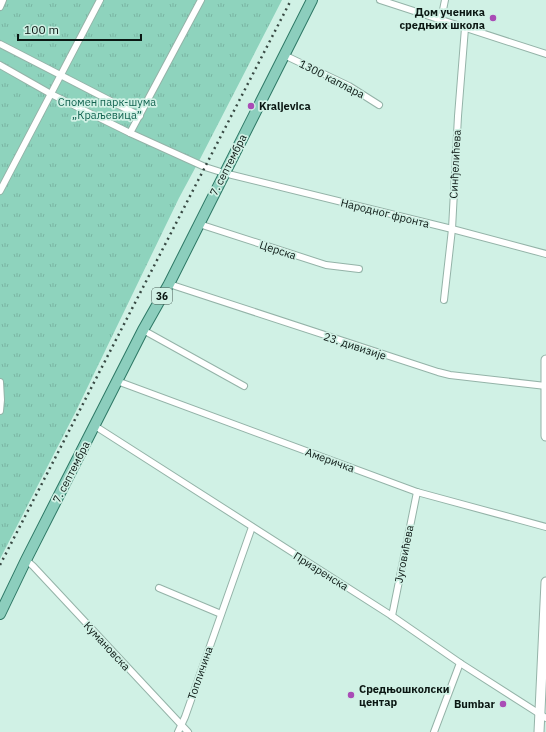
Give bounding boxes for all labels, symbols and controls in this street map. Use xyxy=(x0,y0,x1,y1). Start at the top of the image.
place label: Дом ученика средњих школа xyxy=(399,5,485,32)
marker: Дом ученика средњих школа xyxy=(488,13,498,23)
scale bar xyxy=(18,16,141,42)
text: 100 m xyxy=(24,22,59,37)
street label: 1300 каплара xyxy=(297,57,367,102)
park label: Спомен парк-шума „Краљевица” xyxy=(58,95,156,122)
place label: Kraljevica xyxy=(259,99,311,113)
marker: Kraljevica xyxy=(246,101,256,111)
street label: Синђелићева xyxy=(446,129,464,199)
street label: 7. септембра xyxy=(207,132,250,198)
street label: Народног фронта xyxy=(339,195,431,231)
street label: Церска xyxy=(258,238,298,263)
road number: 36 xyxy=(152,288,172,304)
street label: 23. дивизије xyxy=(322,329,388,363)
street label: 7. септембра xyxy=(50,439,93,505)
street label: Америчка xyxy=(303,445,357,475)
street label: Југовићева xyxy=(392,524,416,584)
street label: Призренска xyxy=(291,549,351,593)
street label: Кумановска xyxy=(81,619,133,674)
street label: Топличина xyxy=(184,644,216,701)
place label: Средњошколски центар xyxy=(359,682,449,709)
marker: Средњошколски центар xyxy=(346,690,356,700)
place label: Bumbar xyxy=(454,697,496,711)
marker: Bumbar xyxy=(498,699,508,709)

